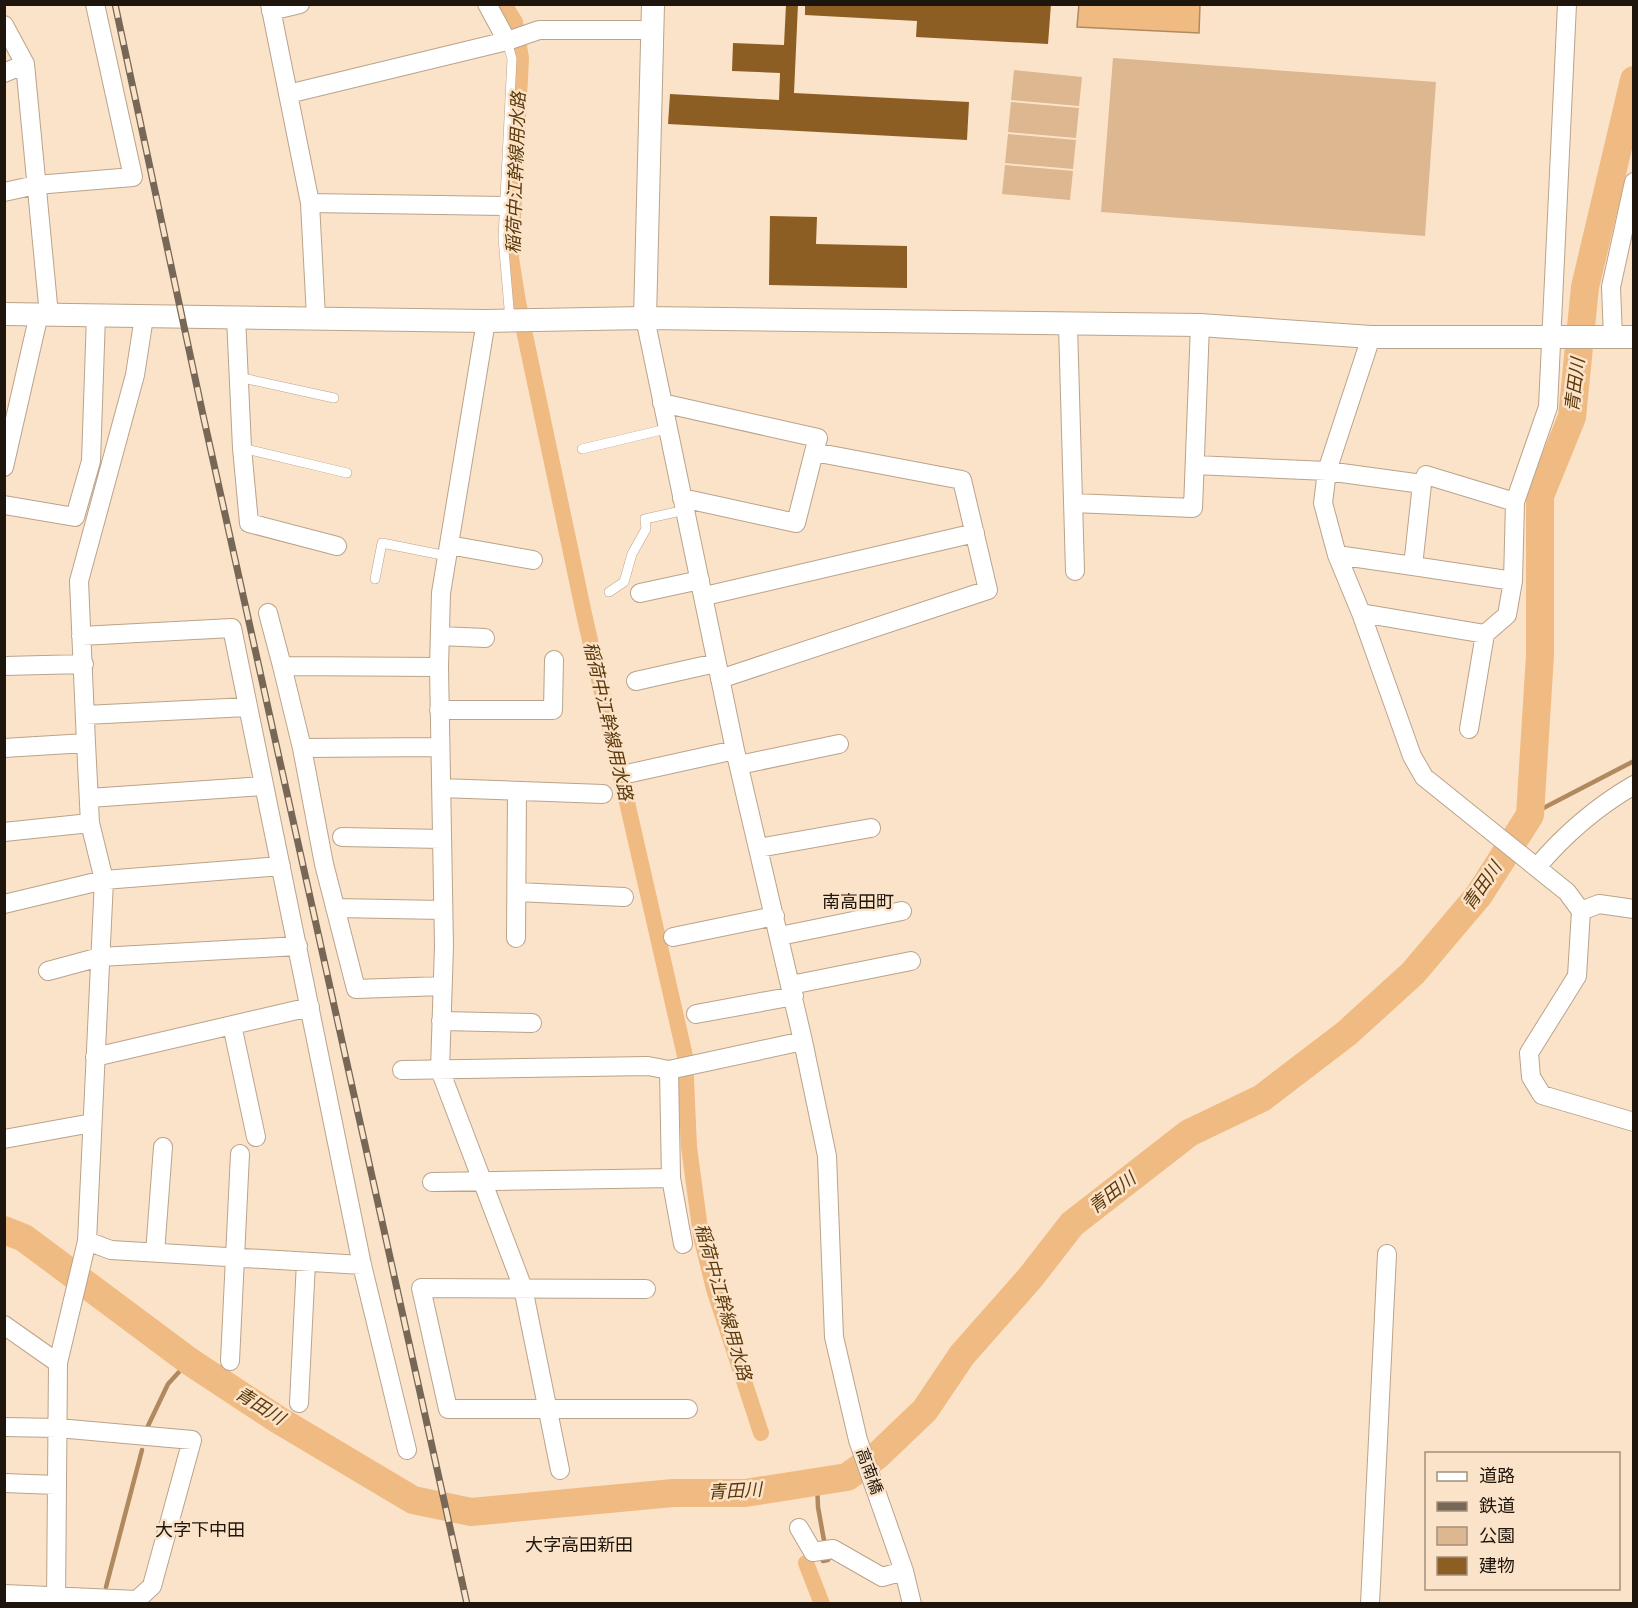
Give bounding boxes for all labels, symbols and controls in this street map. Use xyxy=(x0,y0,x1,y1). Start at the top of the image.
water label: 稲荷中江幹線用水路 xyxy=(502,90,529,254)
water label: 青田川 xyxy=(1561,355,1588,413)
water label: 稲荷中江幹線用水路 xyxy=(580,640,637,804)
water label: 青田川 xyxy=(1458,856,1507,914)
district label: 南高田町 xyxy=(822,891,894,912)
water label: 青田川 xyxy=(1084,1166,1141,1218)
water label: 稲荷中江幹線用水路 xyxy=(691,1221,756,1385)
water label: 青田川 xyxy=(232,1382,290,1430)
street label: 高南橋 xyxy=(852,1445,887,1497)
legend xyxy=(1425,1452,1620,1590)
text: 道路 xyxy=(1479,1465,1515,1486)
water label: 青田川 xyxy=(707,1478,764,1502)
text: 鉄道 xyxy=(1479,1495,1515,1516)
district label: 大字下中田 xyxy=(155,1519,245,1540)
text: 公園 xyxy=(1479,1525,1515,1546)
district label: 大字高田新田 xyxy=(525,1534,633,1555)
text: 建物 xyxy=(1479,1555,1515,1576)

